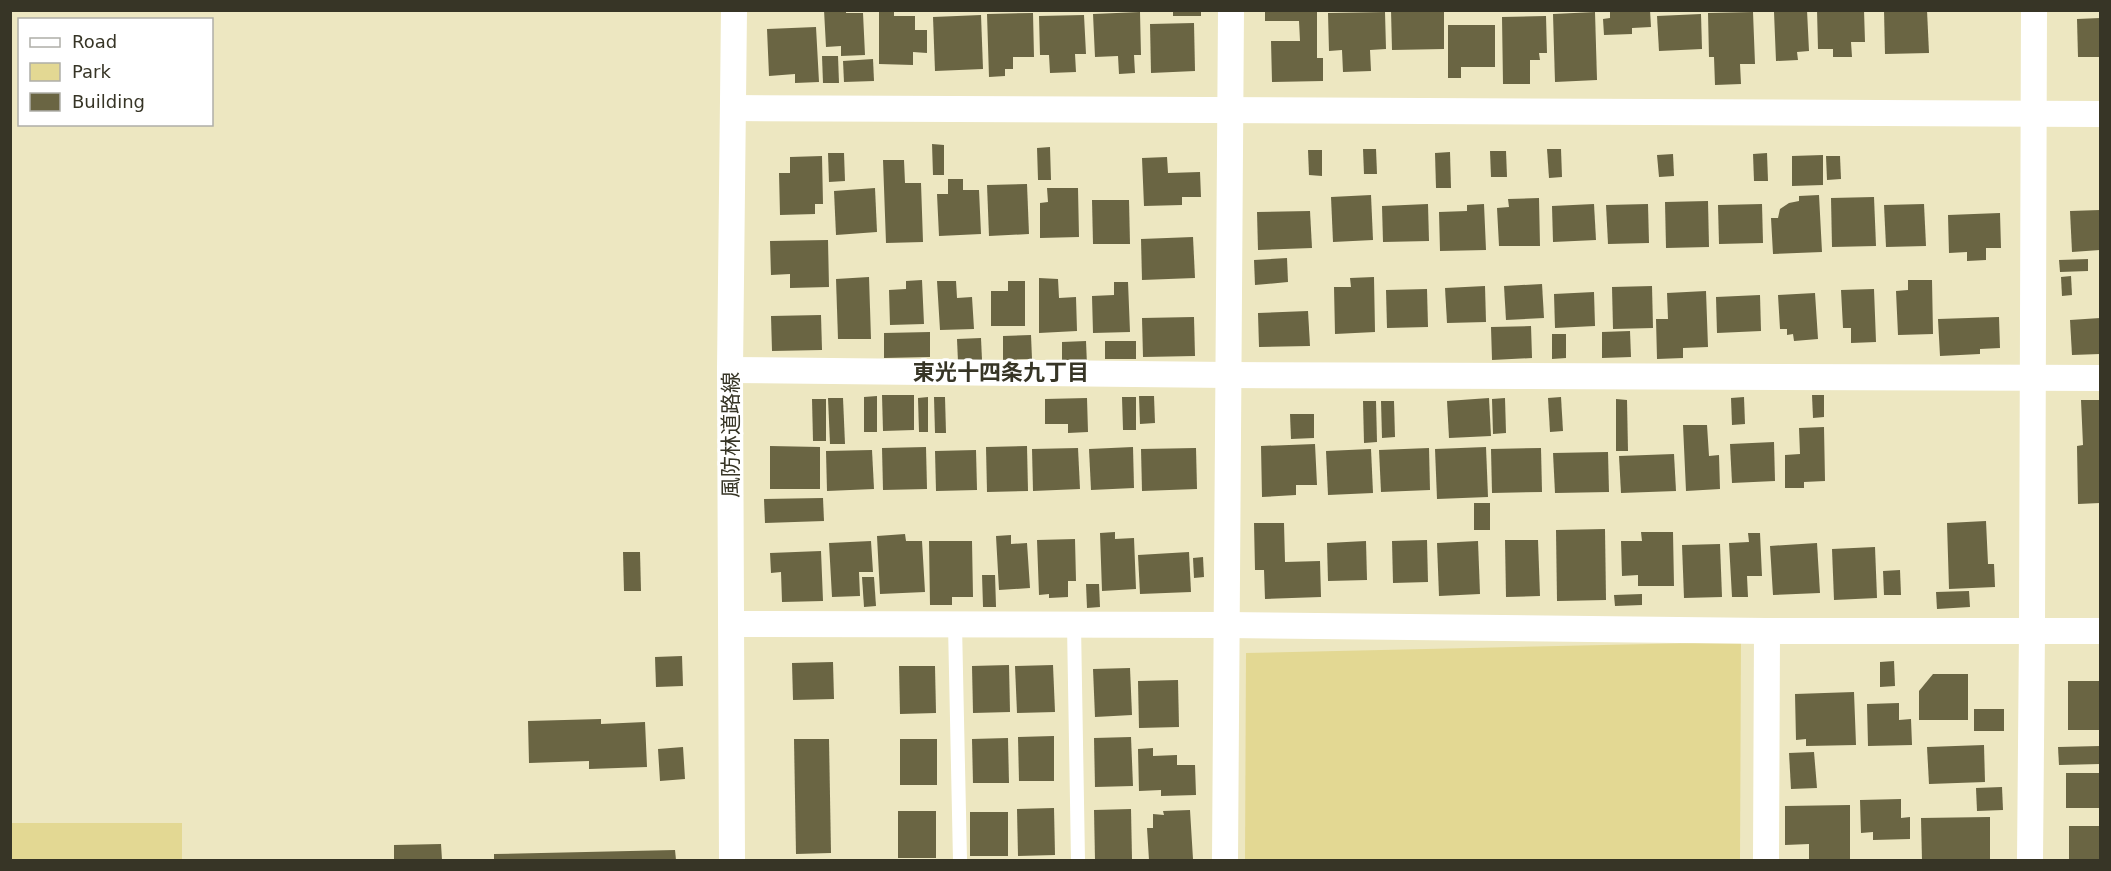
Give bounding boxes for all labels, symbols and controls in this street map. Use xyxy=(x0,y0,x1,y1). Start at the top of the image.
legend xyxy=(18,18,213,126)
text: Road xyxy=(72,31,117,52)
text: Park xyxy=(72,61,111,82)
text: Building xyxy=(72,91,145,112)
district label: 東光十四条九丁目 xyxy=(913,360,1089,385)
street label: 風防林道路線 xyxy=(719,372,743,498)

